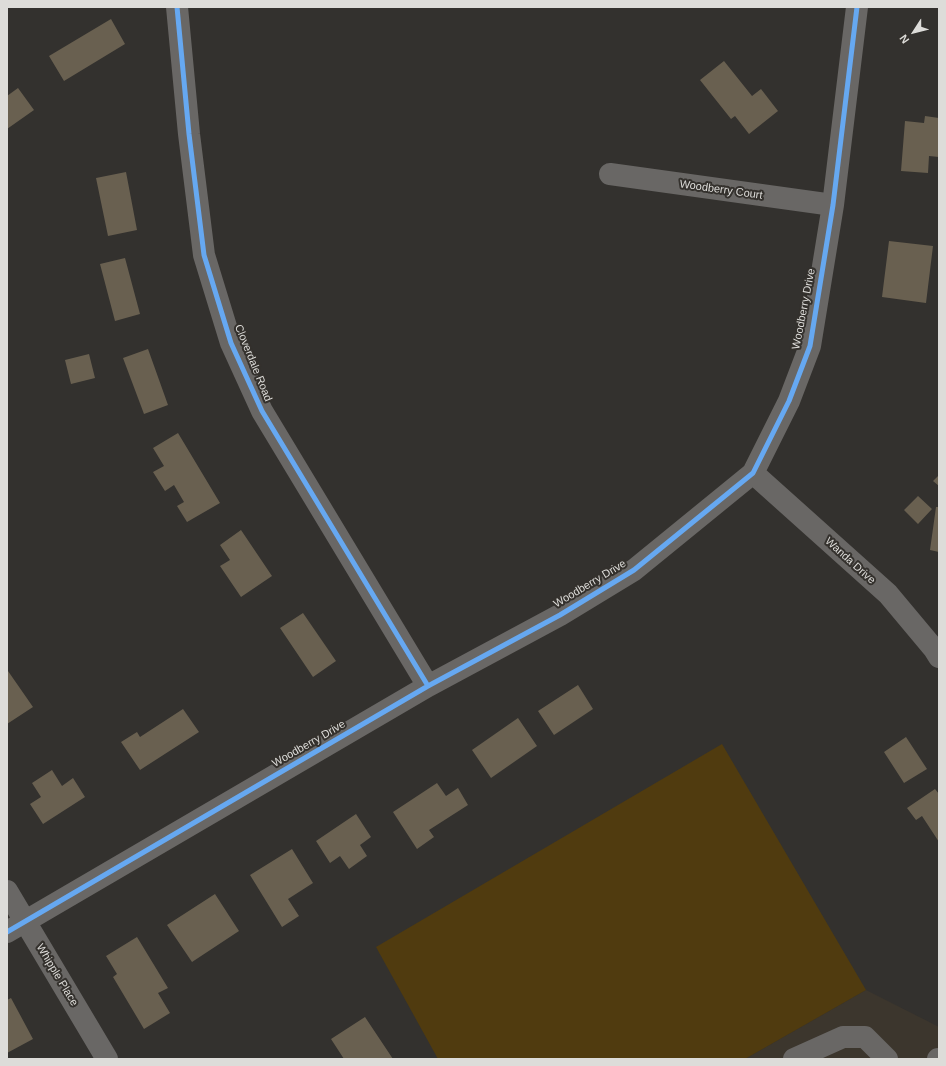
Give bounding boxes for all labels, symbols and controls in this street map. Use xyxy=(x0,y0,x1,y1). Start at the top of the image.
north arrow xyxy=(894,12,934,52)
text: N xyxy=(897,32,911,46)
street label: Woodberry Court xyxy=(679,178,763,202)
street label: Woodberry Drive xyxy=(790,267,818,351)
street label: Cloverdale Road xyxy=(232,323,274,403)
street label: Wanda Drive xyxy=(822,535,878,587)
street label: Woodberry Drive xyxy=(551,557,629,611)
street label: Woodberry Drive xyxy=(270,718,348,770)
street label: Whipple Place xyxy=(33,941,81,1009)

